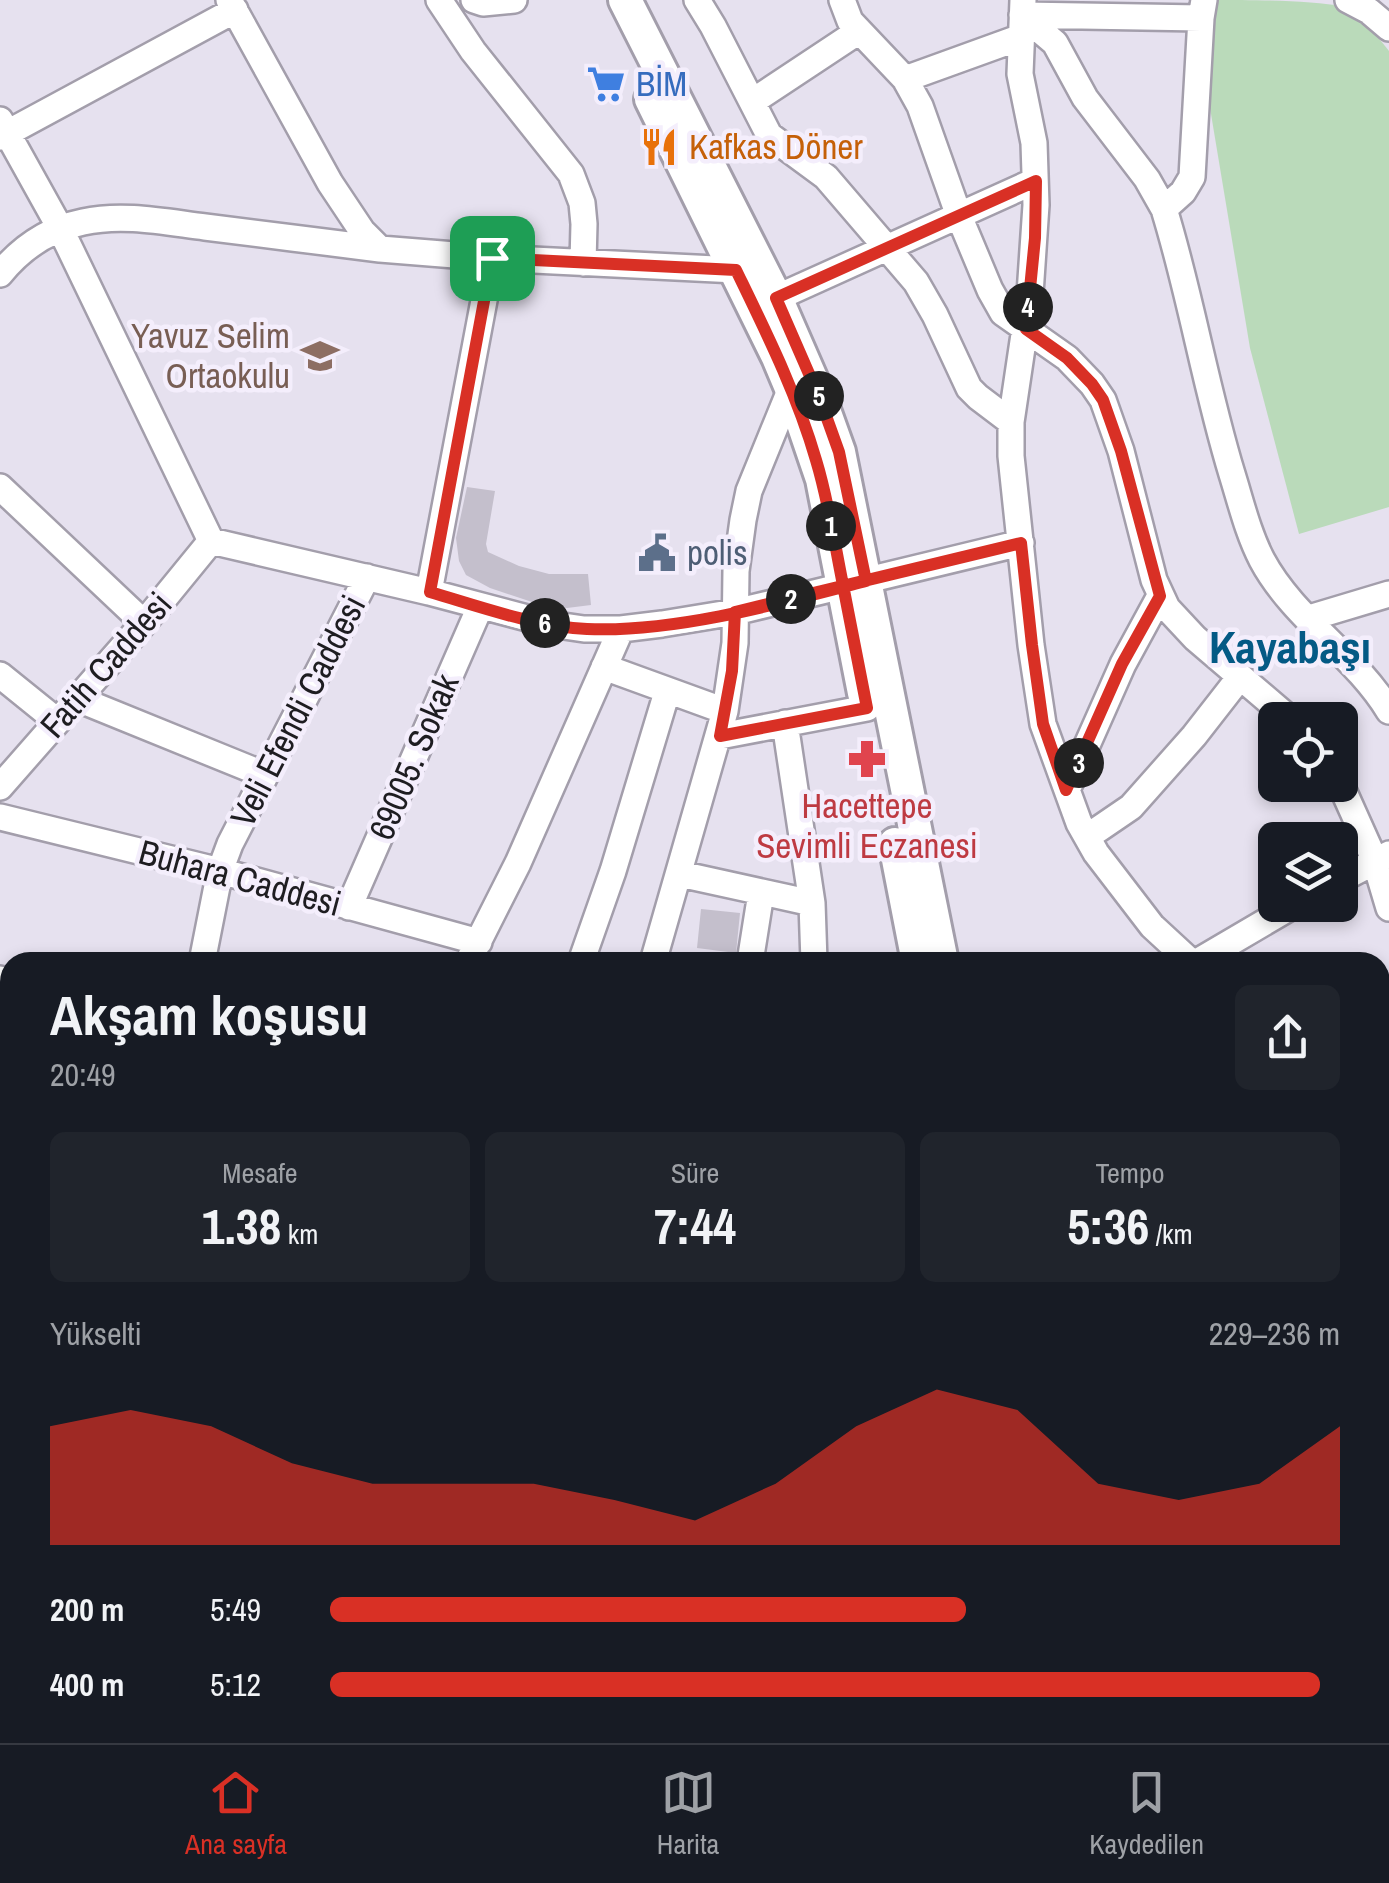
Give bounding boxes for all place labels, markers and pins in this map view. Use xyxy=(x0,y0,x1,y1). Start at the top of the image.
place label: BİM xyxy=(636,60,687,107)
supermarket icon: BİM xyxy=(585,63,627,105)
place label: Kafkas Döner xyxy=(689,123,863,170)
restaurant icon: Kafkas Döner xyxy=(638,126,680,168)
pin xyxy=(450,216,535,301)
pin: 4 xyxy=(1003,282,1053,332)
place label: Yavuz Selim Ortaokulu xyxy=(131,312,290,399)
school or university icon: Yavuz Selim Ortaokulu xyxy=(299,335,341,377)
pin: 5 xyxy=(794,371,844,421)
pin: 1 xyxy=(806,501,856,551)
place label: polis xyxy=(687,529,748,576)
public building icon: polis xyxy=(636,532,678,574)
pin: 2 xyxy=(766,574,816,624)
pin: 6 xyxy=(520,598,570,648)
pharmacy icon: Hacettepe Sevimli Eczanesi xyxy=(846,738,888,780)
pin: 3 xyxy=(1054,738,1104,788)
place label: Hacettepe Sevimli Eczanesi xyxy=(756,782,978,869)

